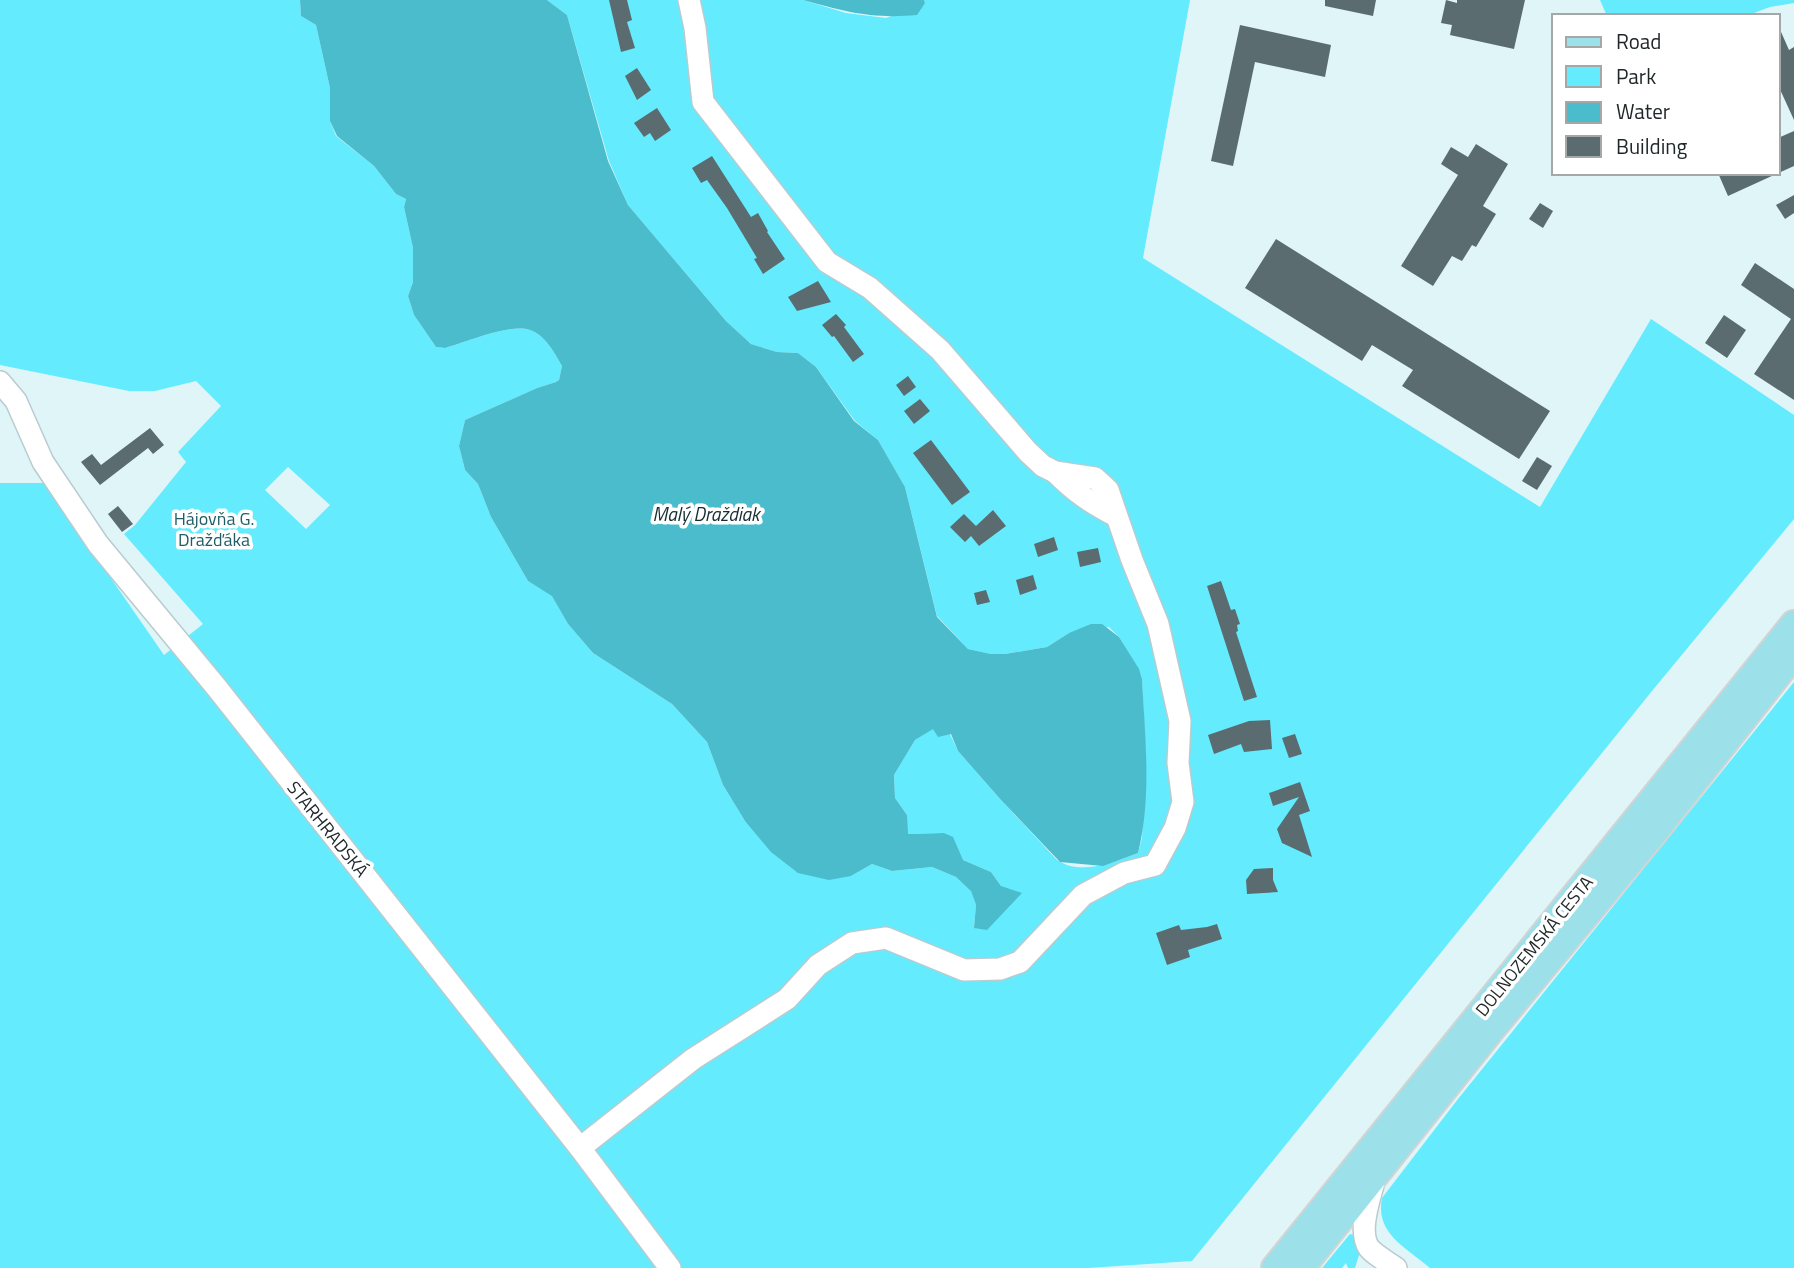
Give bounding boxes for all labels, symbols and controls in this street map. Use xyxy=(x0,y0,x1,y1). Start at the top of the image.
legend xyxy=(1552,14,1780,175)
text: Road xyxy=(1616,25,1661,57)
text: Park xyxy=(1616,60,1656,92)
text: Water xyxy=(1616,95,1670,127)
text: Building xyxy=(1616,130,1688,162)
water label: Malý Draždiak xyxy=(652,499,762,528)
park label: Hájovňa G. Dražďáka xyxy=(174,505,254,553)
street label: STARHRADSKÁ xyxy=(281,775,375,883)
street label: DOLNOZEMSKÁ CESTA xyxy=(1469,870,1599,1022)

